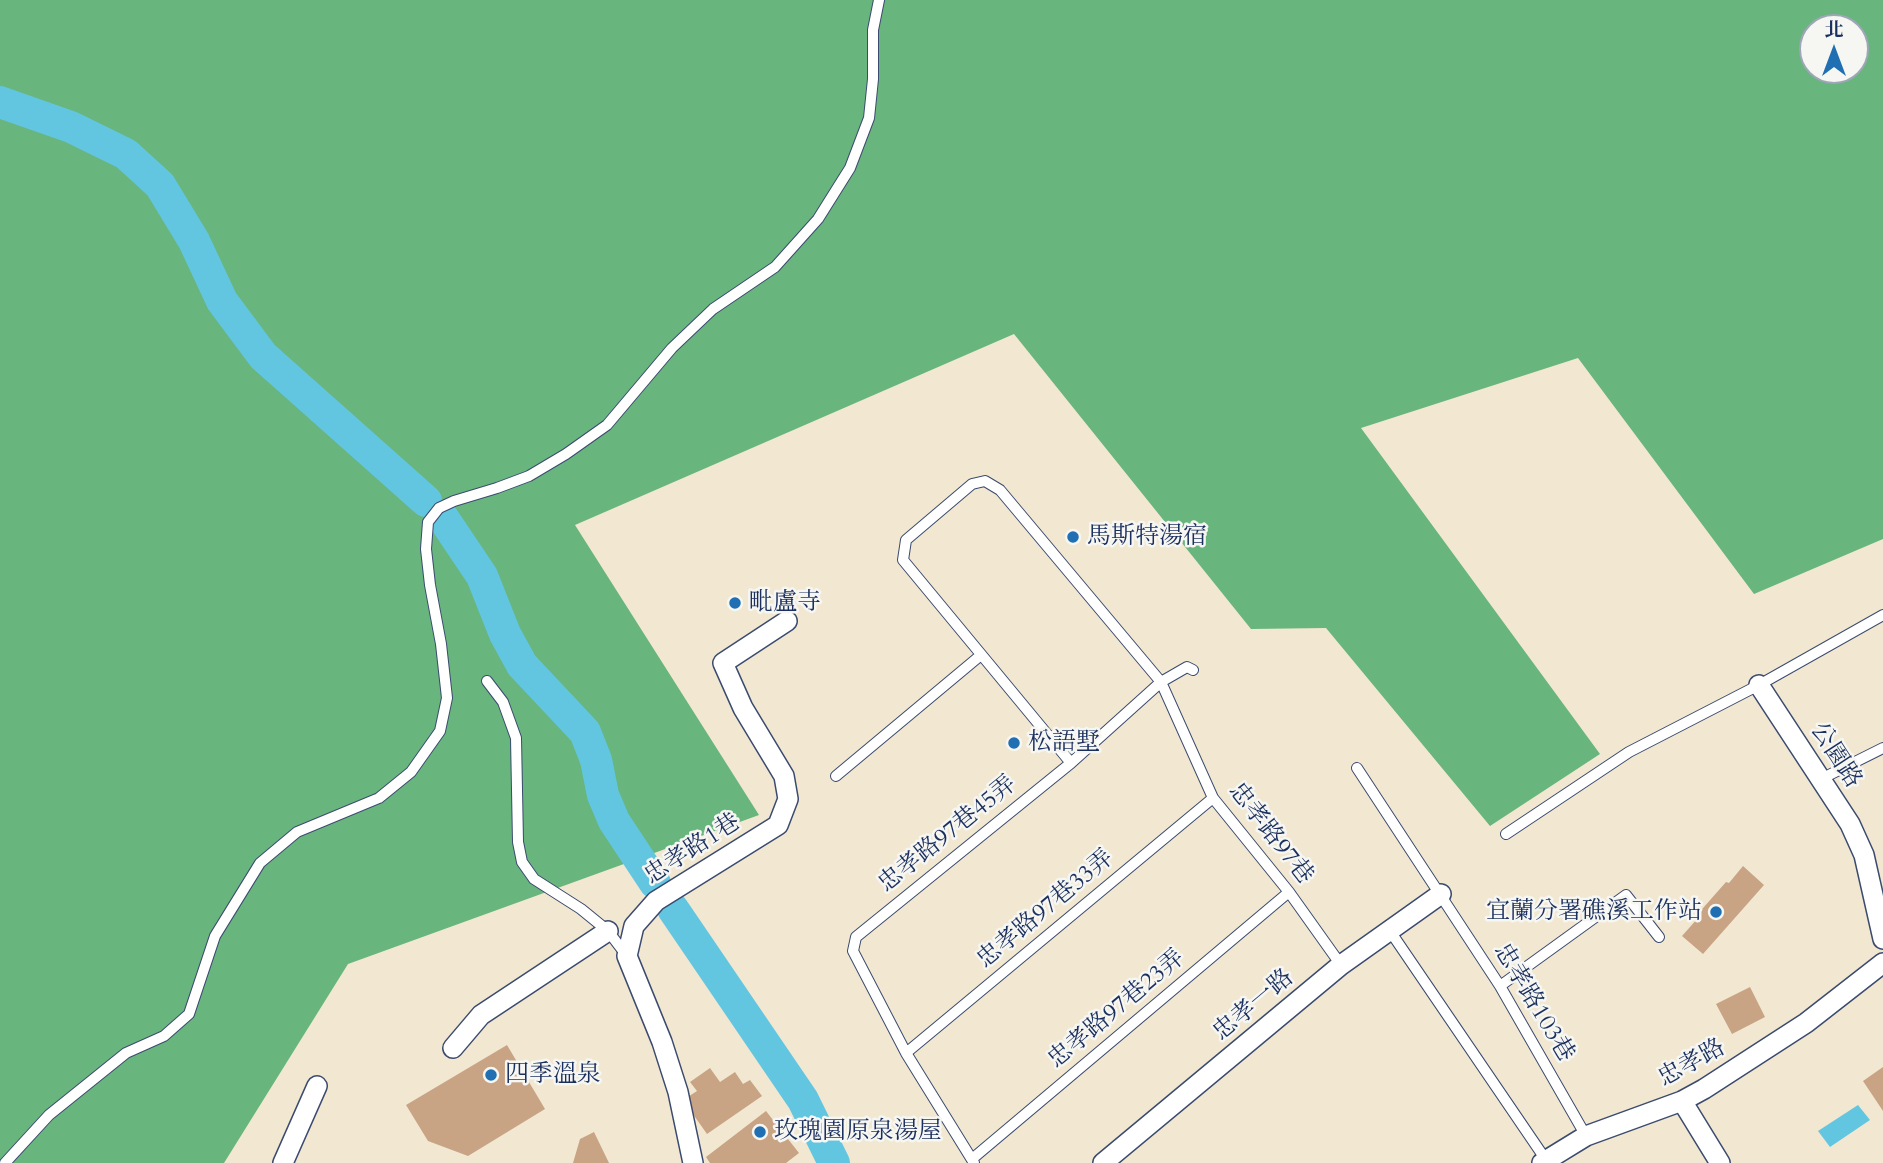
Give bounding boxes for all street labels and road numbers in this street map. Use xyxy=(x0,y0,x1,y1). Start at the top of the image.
street label: 公園路 xyxy=(1803,718,1867,794)
street label: 忠孝路97巷45弄 xyxy=(873,771,1023,899)
street label: 忠孝路97巷 xyxy=(1222,778,1318,890)
street label: 忠孝路1巷 xyxy=(640,808,746,892)
street label: 忠孝路97巷33弄 xyxy=(972,845,1120,975)
street label: 忠孝路103巷 xyxy=(1486,939,1580,1067)
street label: 忠孝路97巷23弄 xyxy=(1043,945,1191,1075)
street label: 忠孝一路 xyxy=(1208,964,1300,1048)
street label: 忠孝路 xyxy=(1654,1034,1730,1094)

